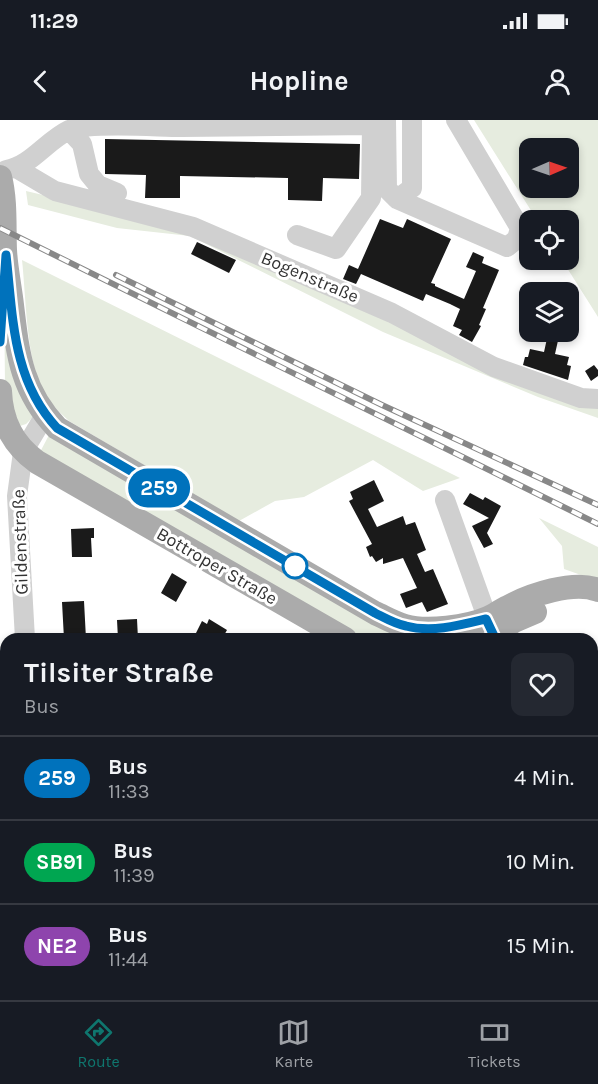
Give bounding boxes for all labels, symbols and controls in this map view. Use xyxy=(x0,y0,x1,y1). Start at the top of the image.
text: 11:29 xyxy=(30,8,78,34)
icon: back xyxy=(24,65,57,98)
text: Hopline xyxy=(249,65,349,97)
icon: person xyxy=(541,65,574,98)
north arrow xyxy=(519,138,579,198)
map controls xyxy=(519,138,579,342)
button: locate xyxy=(519,210,579,270)
street label: Bogenstraße xyxy=(258,247,362,307)
button: layers xyxy=(519,282,579,342)
line badge: 259 xyxy=(124,468,194,508)
text: 259 xyxy=(140,476,178,500)
street label: Gildenstraße xyxy=(7,489,33,595)
street label: Bottroper Straße xyxy=(153,523,281,609)
unlabelled marker xyxy=(282,553,308,579)
button: heart xyxy=(511,653,574,716)
text: Tilsiter Straße xyxy=(24,656,214,689)
text: Bus xyxy=(24,695,59,718)
text: Bus xyxy=(108,754,148,780)
text: 4 Min. xyxy=(514,765,574,791)
text: 259 xyxy=(38,766,76,790)
text: 11:33 xyxy=(108,780,149,803)
text: Bus xyxy=(113,838,153,864)
text: 10 Min. xyxy=(506,849,574,875)
text: SB91 xyxy=(36,850,83,874)
text: 11:39 xyxy=(113,864,155,887)
text: Bus xyxy=(108,922,148,948)
text: 15 Min. xyxy=(507,933,574,959)
text: NE2 xyxy=(37,934,77,958)
text: 11:44 xyxy=(108,948,148,971)
tab: Route xyxy=(77,1016,120,1071)
tab: Karte xyxy=(275,1016,313,1071)
tab: Tickets xyxy=(468,1016,521,1071)

